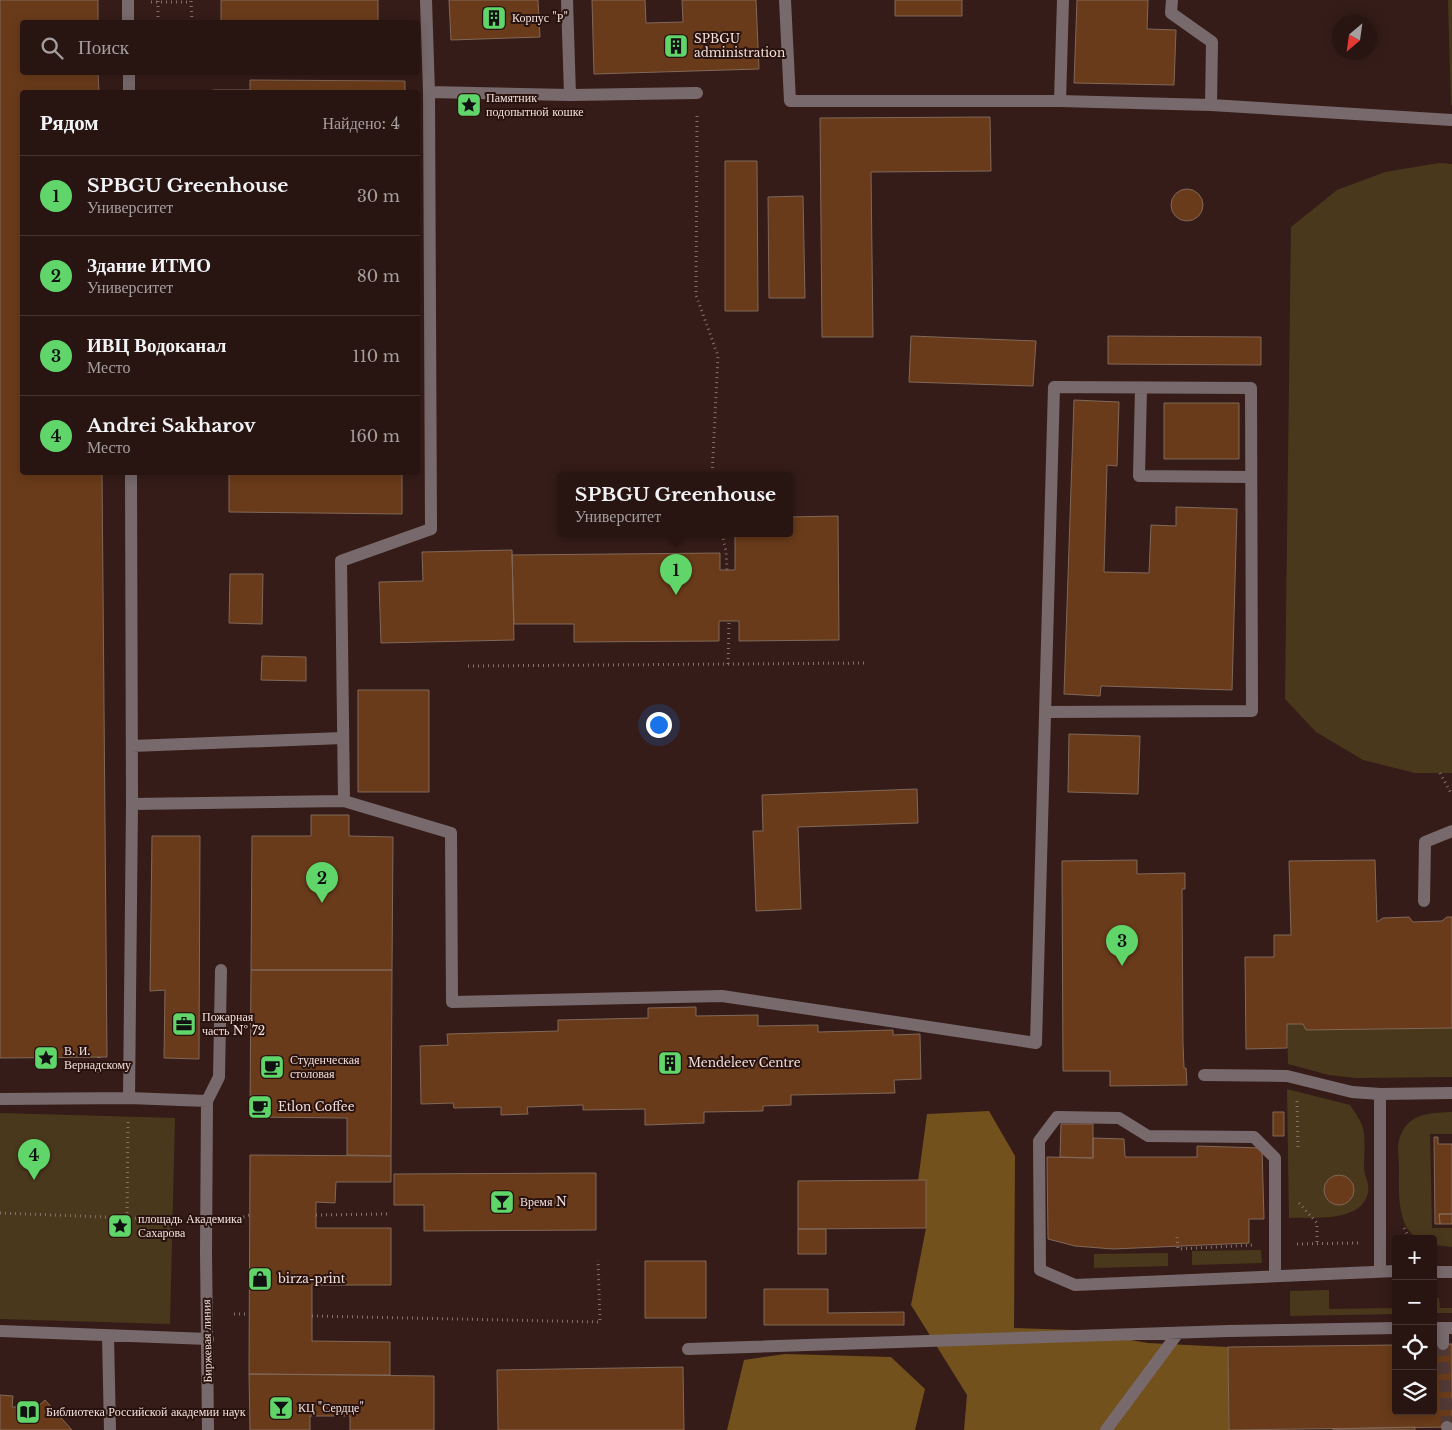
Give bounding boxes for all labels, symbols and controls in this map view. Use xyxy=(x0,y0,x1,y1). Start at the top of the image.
building icon: Корпус "Р" xyxy=(481,5,507,31)
place label: Корпус "Р" xyxy=(512,10,568,25)
north arrow xyxy=(1332,15,1377,60)
search box xyxy=(20,20,420,75)
place label: SPBGU administration xyxy=(694,31,785,60)
building icon: SPBGU administration xyxy=(663,33,689,59)
icon: search xyxy=(38,34,66,62)
text: Поиск xyxy=(78,36,129,59)
place label: Памятник подопытной кошке xyxy=(486,90,584,119)
place icon: Памятник подопытной кошке xyxy=(456,92,482,118)
text: Рядом xyxy=(40,110,99,136)
text: Найдено: 4 xyxy=(322,113,400,133)
text: SPBGU Greenhouse xyxy=(87,174,288,197)
text: 1 xyxy=(53,186,59,206)
text: 30 m xyxy=(357,186,400,206)
text: Университет xyxy=(87,197,173,217)
text: Здание ИТМО xyxy=(87,254,211,277)
text: 2 xyxy=(51,266,61,286)
text: 80 m xyxy=(357,266,400,286)
text: Университет xyxy=(87,277,173,297)
text: ИВЦ Водоканал xyxy=(87,334,226,357)
text: 3 xyxy=(51,346,61,366)
text: 110 m xyxy=(353,346,400,366)
text: Место xyxy=(87,357,130,377)
text: Andrei Sakharov xyxy=(87,414,256,437)
text: 4 xyxy=(51,426,61,446)
text: 160 m xyxy=(349,426,400,446)
text: Место xyxy=(87,437,130,457)
popup xyxy=(558,472,793,537)
text: SPBGU Greenhouse xyxy=(575,483,776,506)
text: Университет xyxy=(575,506,661,526)
pin: 1 xyxy=(660,554,692,595)
your location xyxy=(646,712,672,738)
pin: 2 xyxy=(306,862,338,903)
pin: 3 xyxy=(1106,925,1138,966)
place label: Пожарная часть № 72 xyxy=(202,1009,265,1038)
office icon: Пожарная часть № 72 xyxy=(171,1011,197,1037)
place label: В. И. Вернадскому xyxy=(64,1043,131,1072)
place icon: В. И. Вернадскому xyxy=(33,1045,59,1071)
building icon: Mendeleev Centre xyxy=(657,1050,683,1076)
place label: Студенческая столовая xyxy=(290,1052,360,1081)
cafe icon: Студенческая столовая xyxy=(259,1054,285,1080)
place label: Mendeleev Centre xyxy=(688,1055,801,1070)
cafe icon: Etlon Coffee xyxy=(247,1094,273,1120)
place label: Etlon Coffee xyxy=(278,1099,355,1114)
pin: 4 xyxy=(18,1139,50,1180)
bar icon: Время N xyxy=(489,1189,515,1215)
place label: Время N xyxy=(520,1194,567,1209)
place label: площадь Академика Сахарова xyxy=(138,1211,243,1240)
place icon: площадь Академика Сахарова xyxy=(107,1213,133,1239)
map controls xyxy=(1392,1235,1437,1415)
button: + xyxy=(1392,1235,1437,1280)
shop icon: birza-print xyxy=(247,1266,273,1292)
place label: birza-print xyxy=(277,1271,346,1286)
button: − xyxy=(1392,1280,1437,1325)
street label: Биржевая линия xyxy=(198,1299,215,1383)
button: locate xyxy=(1392,1325,1437,1370)
button: layers xyxy=(1392,1370,1437,1415)
bar icon: КЦ "Сердце" xyxy=(268,1395,294,1421)
library icon: Библиотека Российской академии наук xyxy=(15,1399,41,1425)
place label: КЦ "Сердце" xyxy=(298,1400,364,1415)
place label: Библиотека Российской академии наук xyxy=(46,1404,246,1419)

